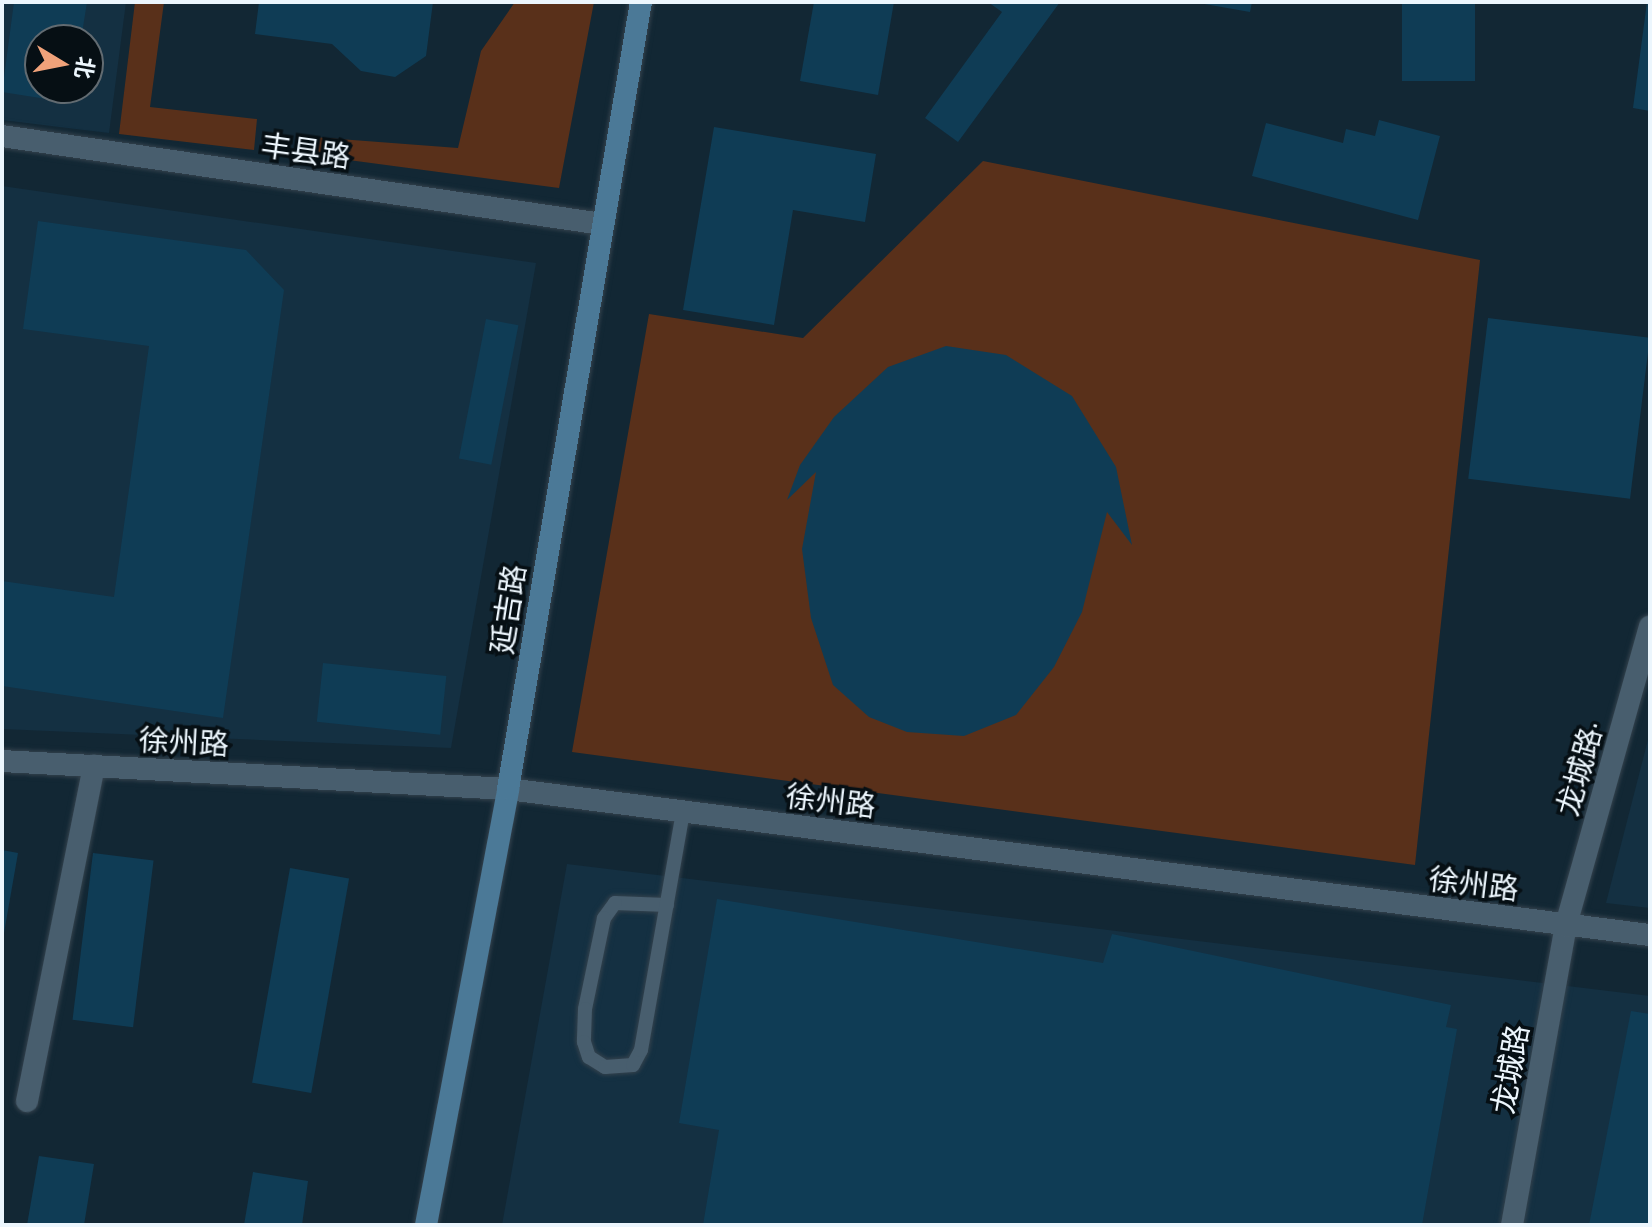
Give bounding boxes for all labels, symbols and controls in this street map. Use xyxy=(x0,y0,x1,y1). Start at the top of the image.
north arrow xyxy=(24,24,104,104)
text: 北 xyxy=(71,55,100,81)
street label: 丰县路 xyxy=(259,126,353,174)
street label: 延吉路 xyxy=(482,562,532,656)
street label: 龙城路· xyxy=(1548,716,1610,820)
street label: 徐州路 xyxy=(138,721,230,761)
street label: 徐州路 xyxy=(784,777,878,823)
street label: 徐州路 xyxy=(1427,860,1521,906)
street label: 龙城路 xyxy=(1483,1022,1535,1116)

